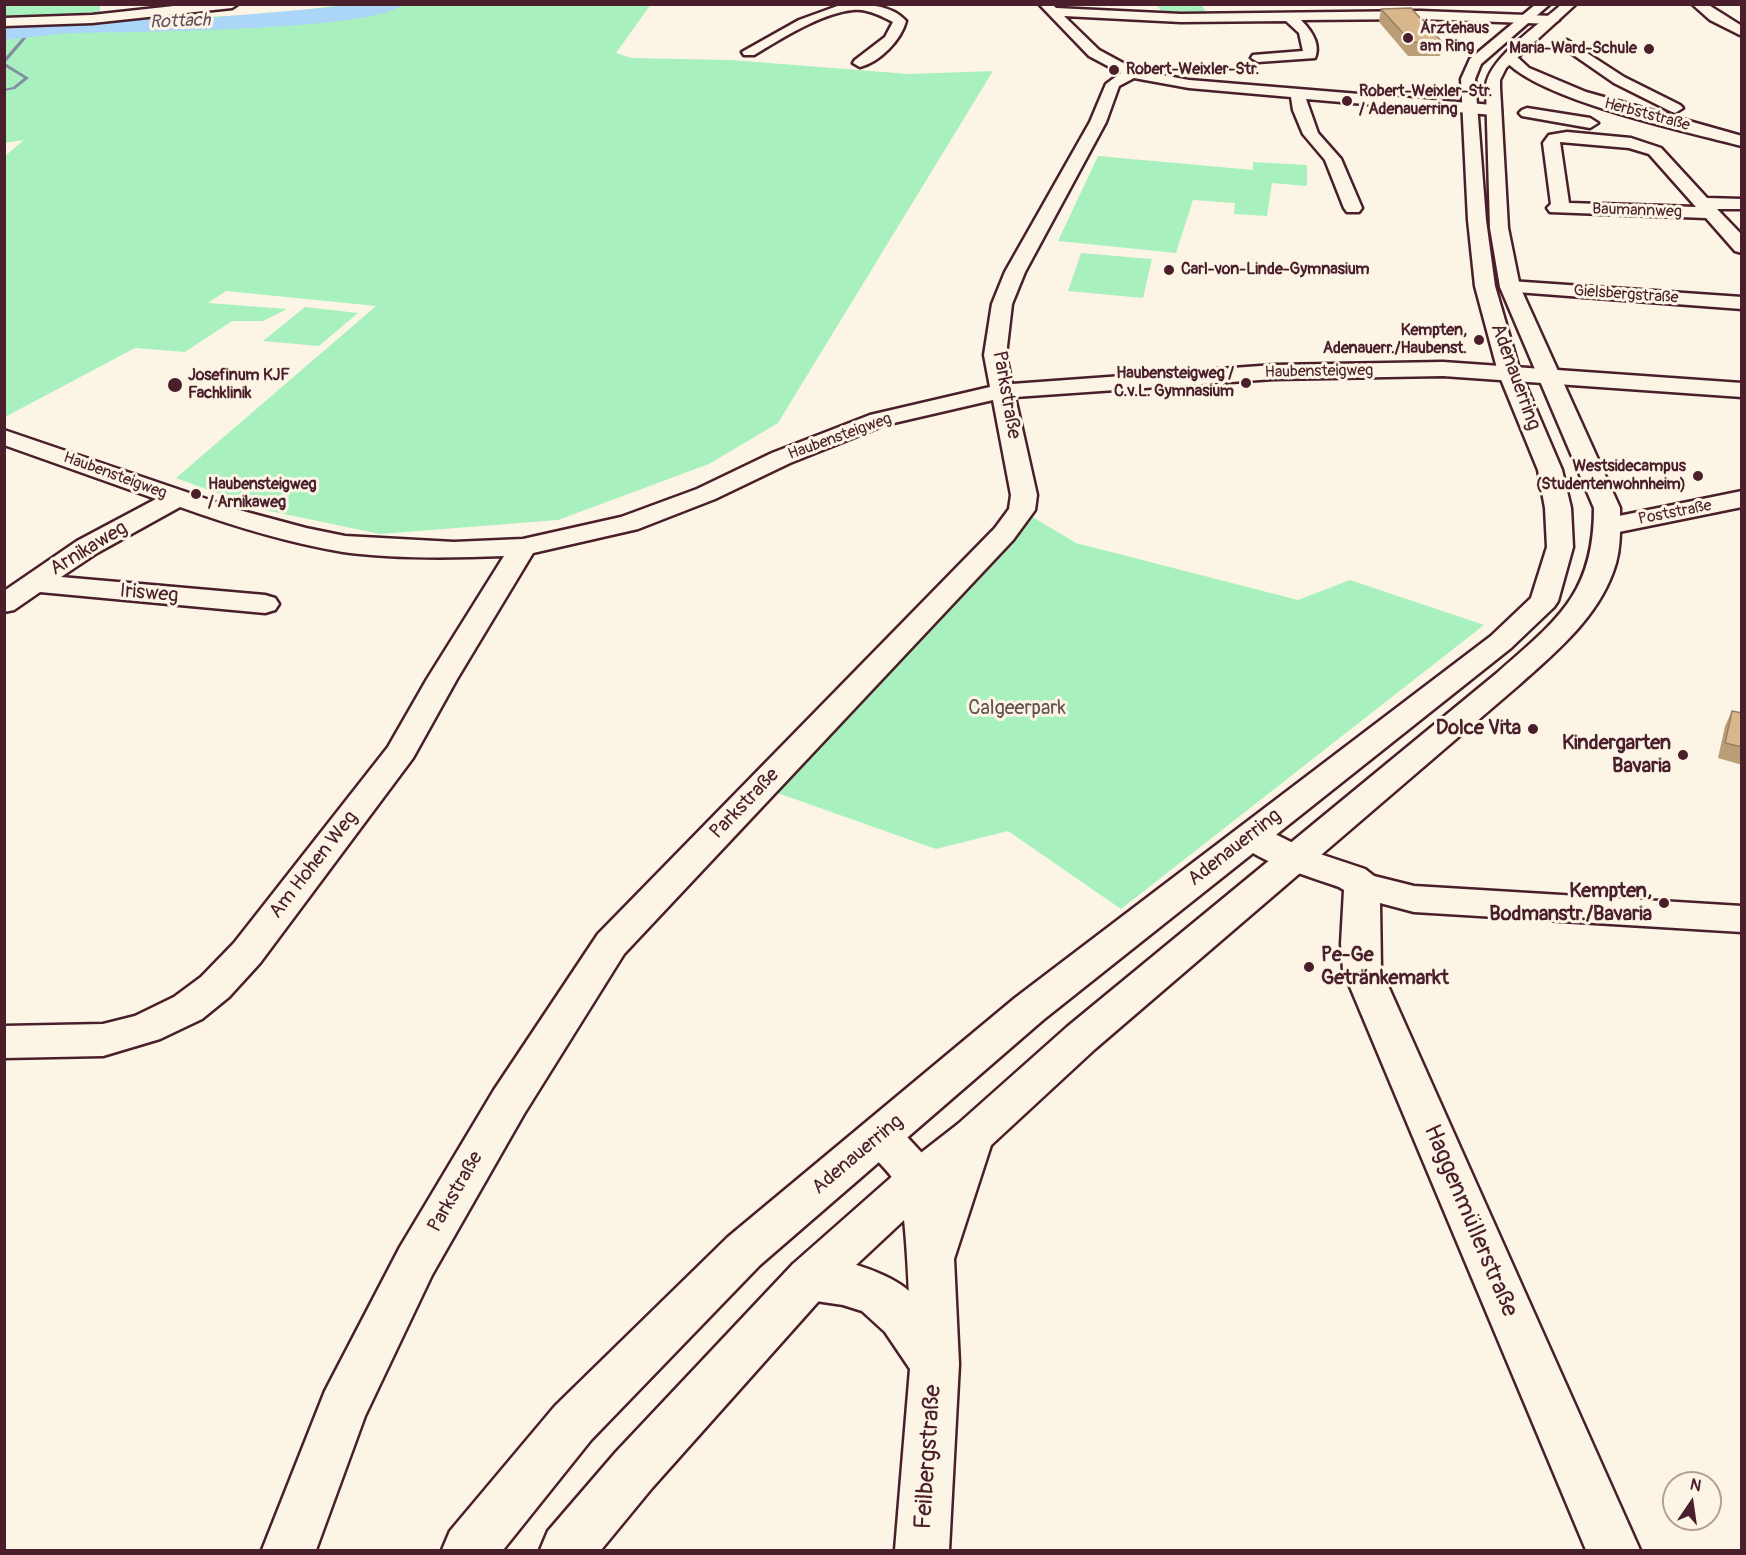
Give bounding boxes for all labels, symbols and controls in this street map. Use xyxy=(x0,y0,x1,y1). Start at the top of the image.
water label: Rottach xyxy=(149,10,211,34)
place label: Ärztehaus am Ring xyxy=(1420,19,1489,57)
marker: Ärztehaus am Ring xyxy=(1401,31,1415,45)
place label: Maria-Ward-Schule xyxy=(1509,39,1637,59)
marker: Maria-Ward-Schule xyxy=(1642,42,1656,56)
place label: Robert-Weixler-Str. xyxy=(1126,60,1259,80)
marker: Robert-Weixler-Str. xyxy=(1107,63,1121,77)
place label: Robert-Weixler-Str. / Adenauerring xyxy=(1359,82,1492,120)
marker: Robert-Weixler-Str. / Adenauerring xyxy=(1340,94,1354,108)
street label: Herbststraße xyxy=(1602,94,1692,136)
street label: Baumannweg xyxy=(1592,200,1682,222)
place label: Carl-von-Linde-Gymnasium xyxy=(1181,260,1370,280)
marker: Carl-von-Linde-Gymnasium xyxy=(1162,263,1176,277)
street label: Gielsbergstraße xyxy=(1573,282,1679,308)
street label: Adenauerring xyxy=(1485,320,1545,434)
place label: Kempten, Adenauerr./Haubenst. xyxy=(1323,321,1467,359)
marker: Kempten, Adenauerr./Haubenst. xyxy=(1472,333,1486,347)
street label: Parkstraße xyxy=(986,349,1026,441)
street label: Haubensteigweg xyxy=(1265,361,1373,383)
place label: Haubensteigweg / C.v.L. Gymnasium xyxy=(1114,364,1234,402)
place label: Josefinum KJF Fachklinik xyxy=(188,366,290,404)
marker: Josefinum KJF Fachklinik xyxy=(166,376,184,394)
marker: Haubensteigweg / C.v.L. Gymnasium xyxy=(1239,376,1253,390)
street label: Haubensteigweg xyxy=(786,409,894,465)
street label: Haubensteigweg xyxy=(61,448,169,504)
place label: Westsidecampus (Studentenwohnheim) xyxy=(1536,457,1686,495)
marker: Westsidecampus (Studentenwohnheim) xyxy=(1691,469,1705,483)
place label: Haubensteigweg / Arnikaweg xyxy=(208,475,317,513)
marker: Haubensteigweg / Arnikaweg xyxy=(189,487,203,501)
street label: Poststraße xyxy=(1637,496,1713,530)
street label: Arnikaweg xyxy=(46,517,132,581)
street label: Irisweg xyxy=(119,579,179,609)
park label: Calgeerpark xyxy=(968,697,1066,721)
place label: Dolce Vita xyxy=(1436,717,1521,741)
marker: Dolce Vita xyxy=(1526,722,1540,736)
place label: Kindergarten Bavaria xyxy=(1562,732,1671,779)
marker: Kindergarten Bavaria xyxy=(1676,748,1690,762)
street label: Parkstraße xyxy=(705,764,785,844)
street label: Adenauerring xyxy=(1184,804,1286,892)
street label: Am Hohen Weg xyxy=(265,807,363,923)
place label: Kempten, Bodmanstr./Bavaria xyxy=(1489,880,1652,927)
marker: Kempten, Bodmanstr./Bavaria xyxy=(1657,896,1671,910)
place label: Pe-Ge Getränkemarkt xyxy=(1321,944,1449,991)
marker: Pe-Ge Getränkemarkt xyxy=(1302,960,1316,974)
street label: Adenauerring xyxy=(808,1110,908,1200)
street label: Haggenmüllerstraße xyxy=(1416,1121,1524,1321)
street label: Parkstraße xyxy=(423,1147,489,1237)
street label: Feilbergstraße xyxy=(910,1384,948,1530)
north arrow xyxy=(1662,1471,1722,1531)
text: N xyxy=(1688,1474,1703,1496)

